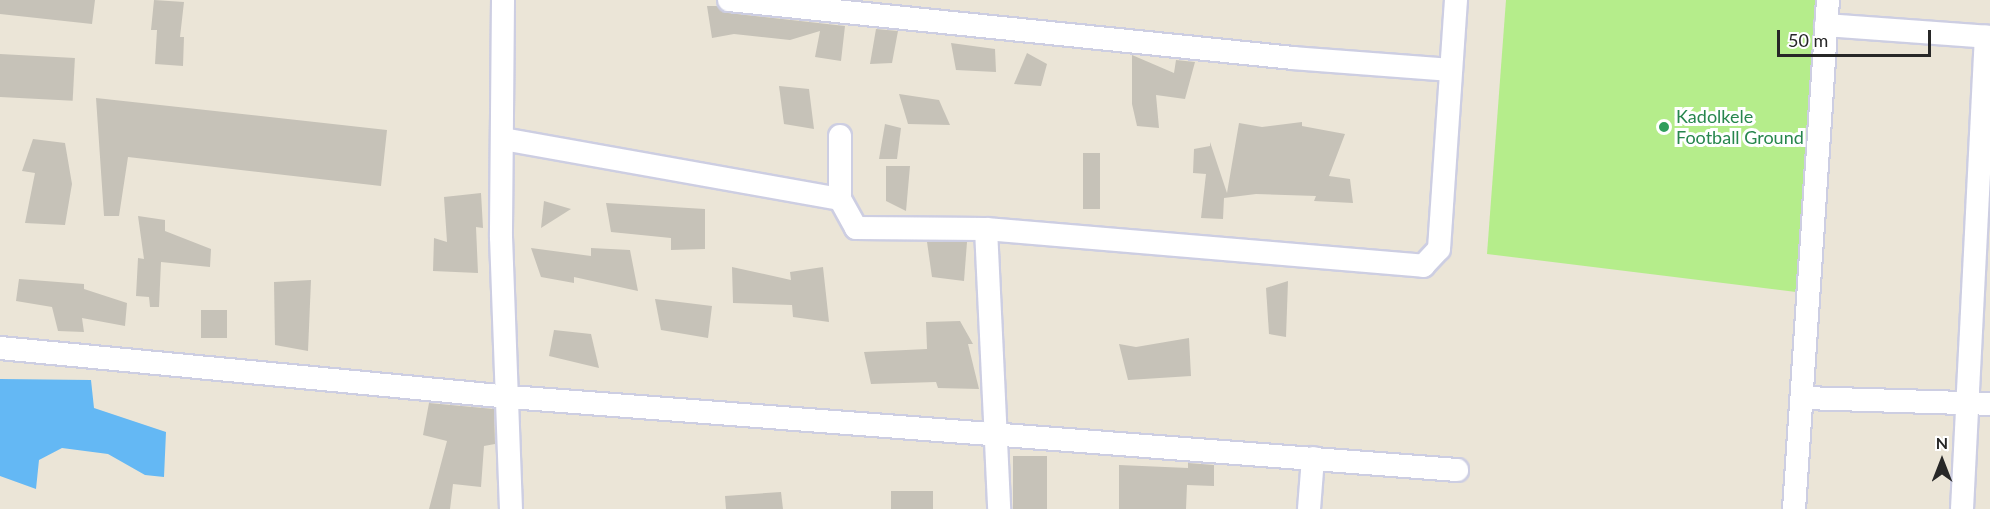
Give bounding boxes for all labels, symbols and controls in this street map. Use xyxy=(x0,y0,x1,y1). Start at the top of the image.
scale bar xyxy=(1780,18,1934,56)
text: 50 m xyxy=(1788,29,1828,51)
place label: Kadolkele Football Ground xyxy=(1676,106,1804,148)
marker: Kadolkele Football Ground xyxy=(1657,120,1671,134)
north arrow xyxy=(1912,431,1972,491)
text: N xyxy=(1936,433,1948,452)

